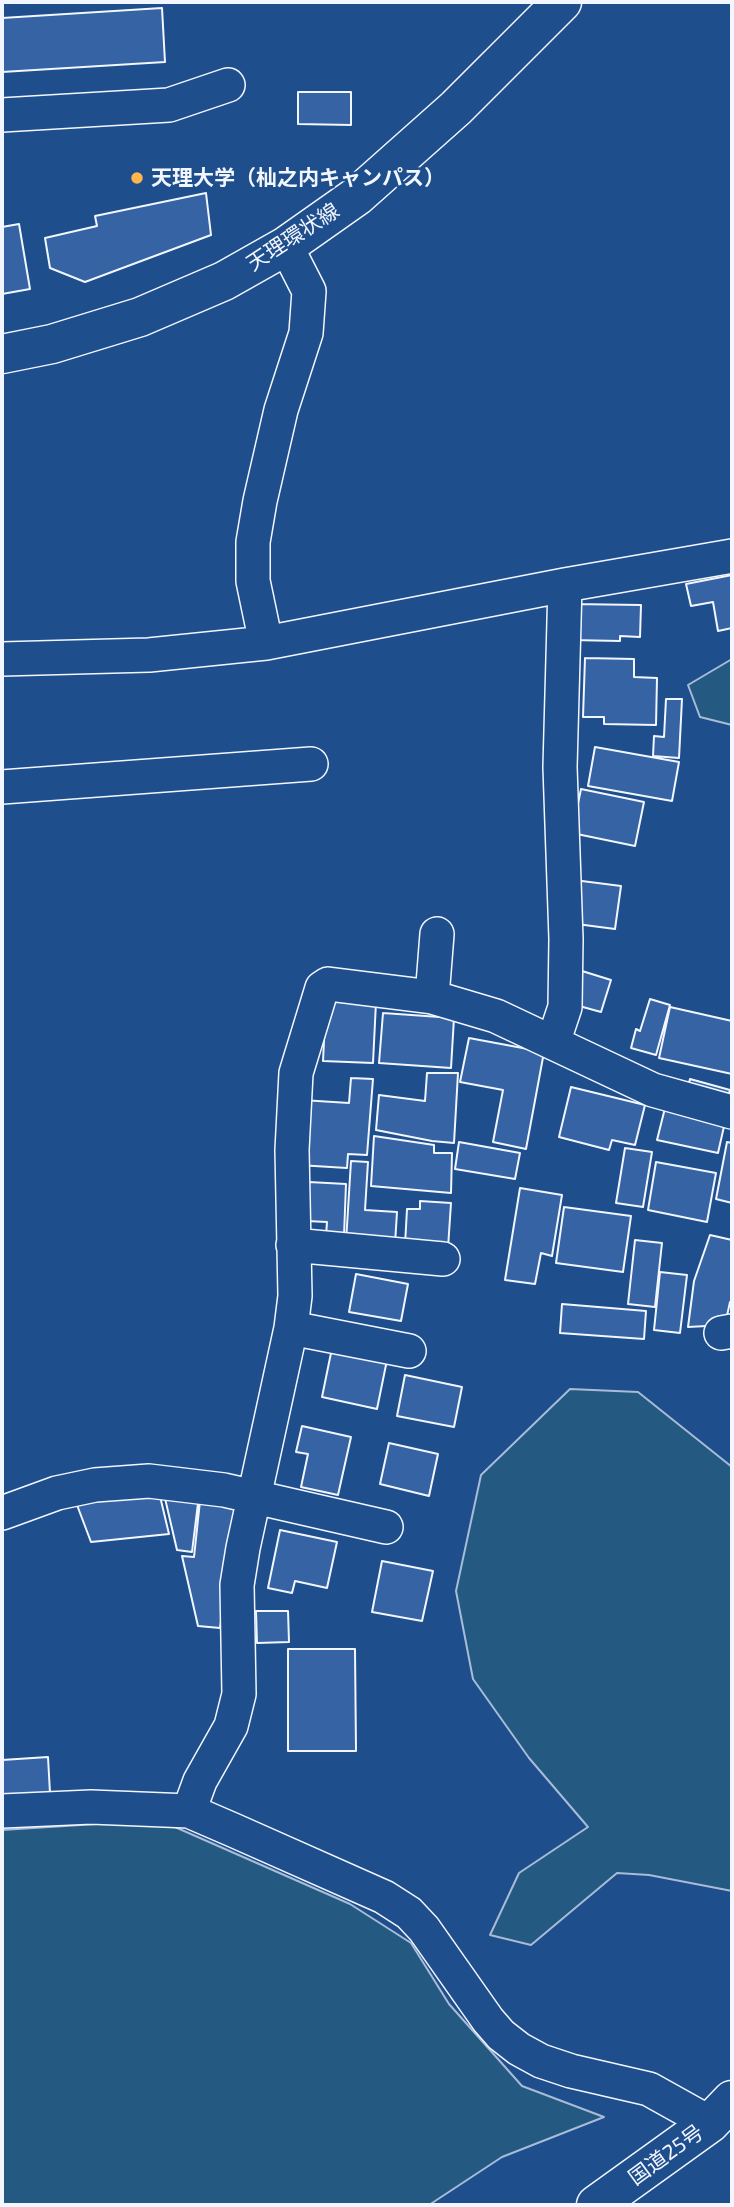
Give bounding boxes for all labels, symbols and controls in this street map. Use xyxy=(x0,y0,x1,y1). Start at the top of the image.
place label: 天理大学（杣之内キャンパス） xyxy=(151,165,445,191)
marker: 天理大学（杣之内キャンパス） xyxy=(129,170,145,186)
street label: 天理環状線 xyxy=(242,198,344,276)
street label: 国道25号 xyxy=(624,2120,708,2190)

